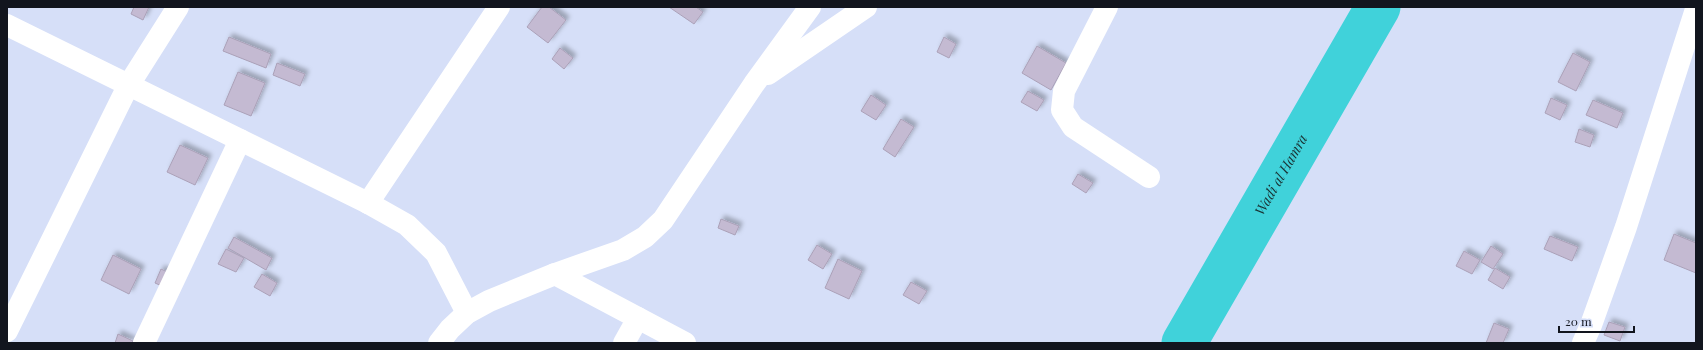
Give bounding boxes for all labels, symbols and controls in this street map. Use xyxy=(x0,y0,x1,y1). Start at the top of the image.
water label: Wadi al Hamra xyxy=(1250,131,1311,219)
scale bar xyxy=(1559,308,1634,334)
text: 20 m xyxy=(1565,313,1592,329)

